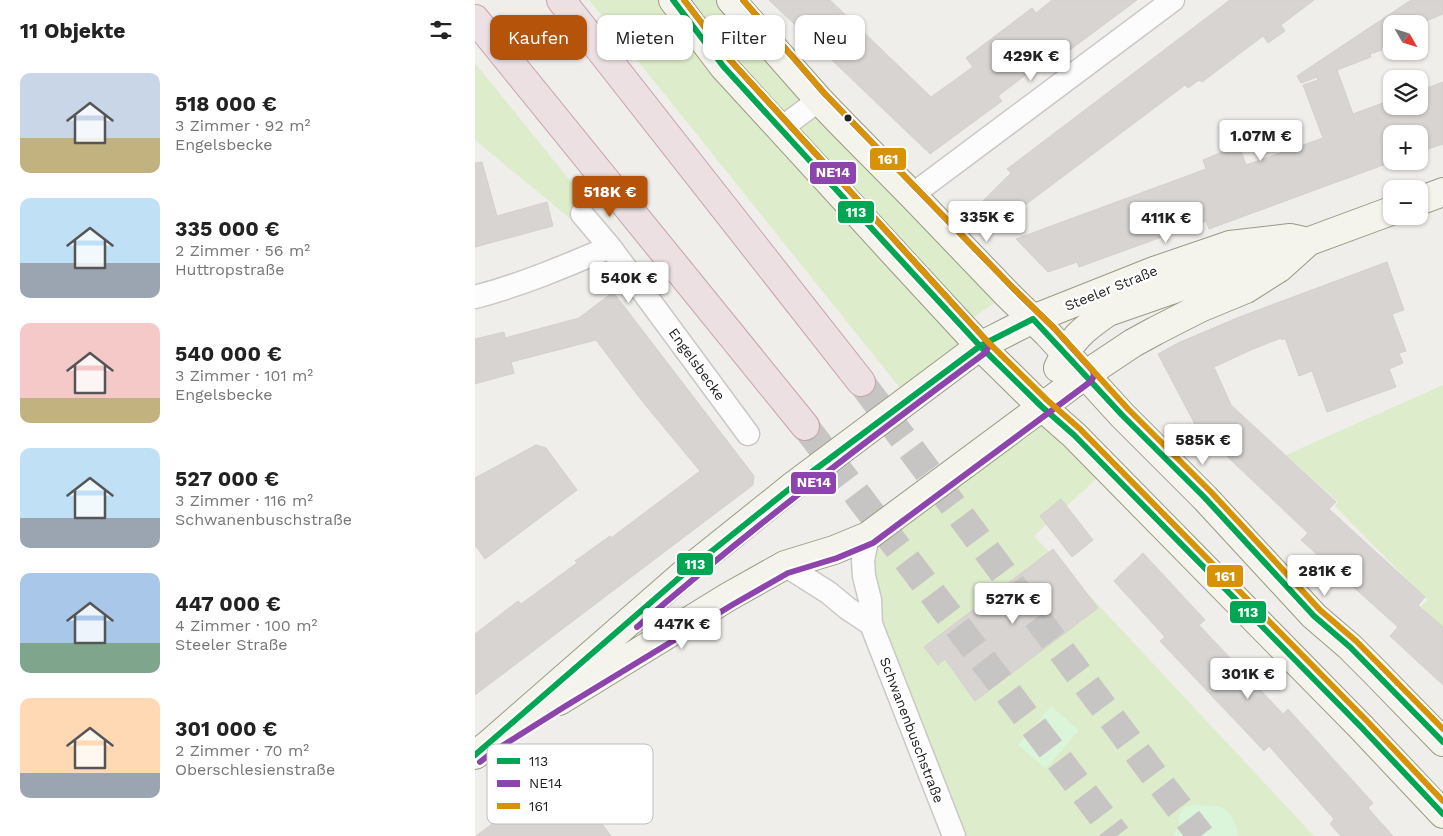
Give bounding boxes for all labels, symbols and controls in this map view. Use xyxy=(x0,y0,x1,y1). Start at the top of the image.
chip: Kaufen xyxy=(490,15,587,60)
chip: Mieten xyxy=(597,15,693,60)
chip: Filter xyxy=(703,15,785,60)
chip: Neu xyxy=(795,15,865,60)
north arrow xyxy=(1383,15,1427,60)
map controls xyxy=(1383,15,1428,225)
icon: filters xyxy=(427,16,455,44)
text: 11 Objekte xyxy=(20,18,125,43)
pin: 429K € xyxy=(990,39,1072,82)
text: 429K € xyxy=(1003,46,1059,65)
button: layers xyxy=(1383,70,1428,115)
text: 518 000 € xyxy=(175,91,277,116)
icon: home xyxy=(60,93,120,153)
unlabelled marker xyxy=(843,113,853,123)
text: 3 Zimmer · 92 m² xyxy=(175,116,310,135)
pin: 1.07M € xyxy=(1215,120,1307,162)
button: + xyxy=(1383,125,1428,170)
text: 1.07M € xyxy=(1230,126,1292,145)
text: Engelsbecke xyxy=(175,135,272,154)
line badge: 161 xyxy=(869,147,907,171)
text: 161 xyxy=(878,151,898,167)
line badge: NE14 xyxy=(809,161,857,185)
text: NE14 xyxy=(816,164,850,180)
pin: 518K € xyxy=(569,176,651,218)
button: − xyxy=(1383,180,1428,225)
text: 518K € xyxy=(583,182,637,201)
line badge: 113 xyxy=(837,200,875,224)
pin: 335K € xyxy=(946,200,1028,243)
pin: 411K € xyxy=(1125,202,1207,244)
text: 113 xyxy=(846,204,866,220)
text: 335K € xyxy=(959,207,1015,226)
text: 411K € xyxy=(1141,208,1191,227)
text: 335 000 € xyxy=(175,216,279,241)
icon: home xyxy=(60,218,120,278)
text: 2 Zimmer · 56 m² xyxy=(175,241,310,260)
text: Huttropstraße xyxy=(175,260,284,279)
pin: 540K € xyxy=(588,262,670,304)
street label: Steeler Straße xyxy=(1062,262,1160,314)
text: 540K € xyxy=(601,268,657,287)
street label: Engelsbecke xyxy=(665,325,729,403)
text: 540 000 € xyxy=(175,341,282,366)
icon: home xyxy=(60,343,120,403)
text: 3 Zimmer · 101 m² xyxy=(175,366,313,385)
text: Engelsbecke xyxy=(175,385,272,404)
pin: 585K € xyxy=(1162,424,1244,466)
text: 585K € xyxy=(1175,430,1231,449)
text: 527 000 € xyxy=(175,466,279,491)
icon: home xyxy=(60,468,120,528)
line badge: NE14 xyxy=(790,471,837,495)
text: NE14 xyxy=(797,474,831,490)
text: 3 Zimmer · 116 m² xyxy=(175,491,313,510)
text: Schwanenbuschstraße xyxy=(175,510,352,529)
line badge: 113 xyxy=(676,552,714,576)
pin: 281K € xyxy=(1284,554,1366,597)
text: 113 xyxy=(685,556,705,572)
text: 281K € xyxy=(1298,561,1352,580)
line badge: 161 xyxy=(1206,564,1244,588)
text: 161 xyxy=(1215,568,1235,584)
pin: 527K € xyxy=(972,582,1054,625)
text: 527K € xyxy=(985,589,1041,608)
text: 447 000 € xyxy=(175,591,281,616)
icon: home xyxy=(60,593,120,653)
line badge: 113 xyxy=(1229,600,1267,624)
text: 113 xyxy=(1238,604,1258,620)
pin: 447K € xyxy=(641,608,723,650)
text: 447K € xyxy=(654,614,710,633)
text: 4 Zimmer · 100 m² xyxy=(175,616,317,635)
text: Steeler Straße xyxy=(175,635,288,654)
street label: Schwanenbuschstraße xyxy=(877,655,947,805)
pin: 301K € xyxy=(1207,658,1289,700)
text: 301K € xyxy=(1221,664,1275,683)
text: 301 000 € xyxy=(175,716,277,741)
icon: home xyxy=(60,718,120,778)
text: 2 Zimmer · 70 m² xyxy=(175,741,309,760)
legend xyxy=(487,744,653,824)
text: 113 xyxy=(529,753,548,769)
text: Oberschlesienstraße xyxy=(175,760,335,779)
text: NE14 xyxy=(529,775,562,791)
text: 161 xyxy=(529,798,548,814)

